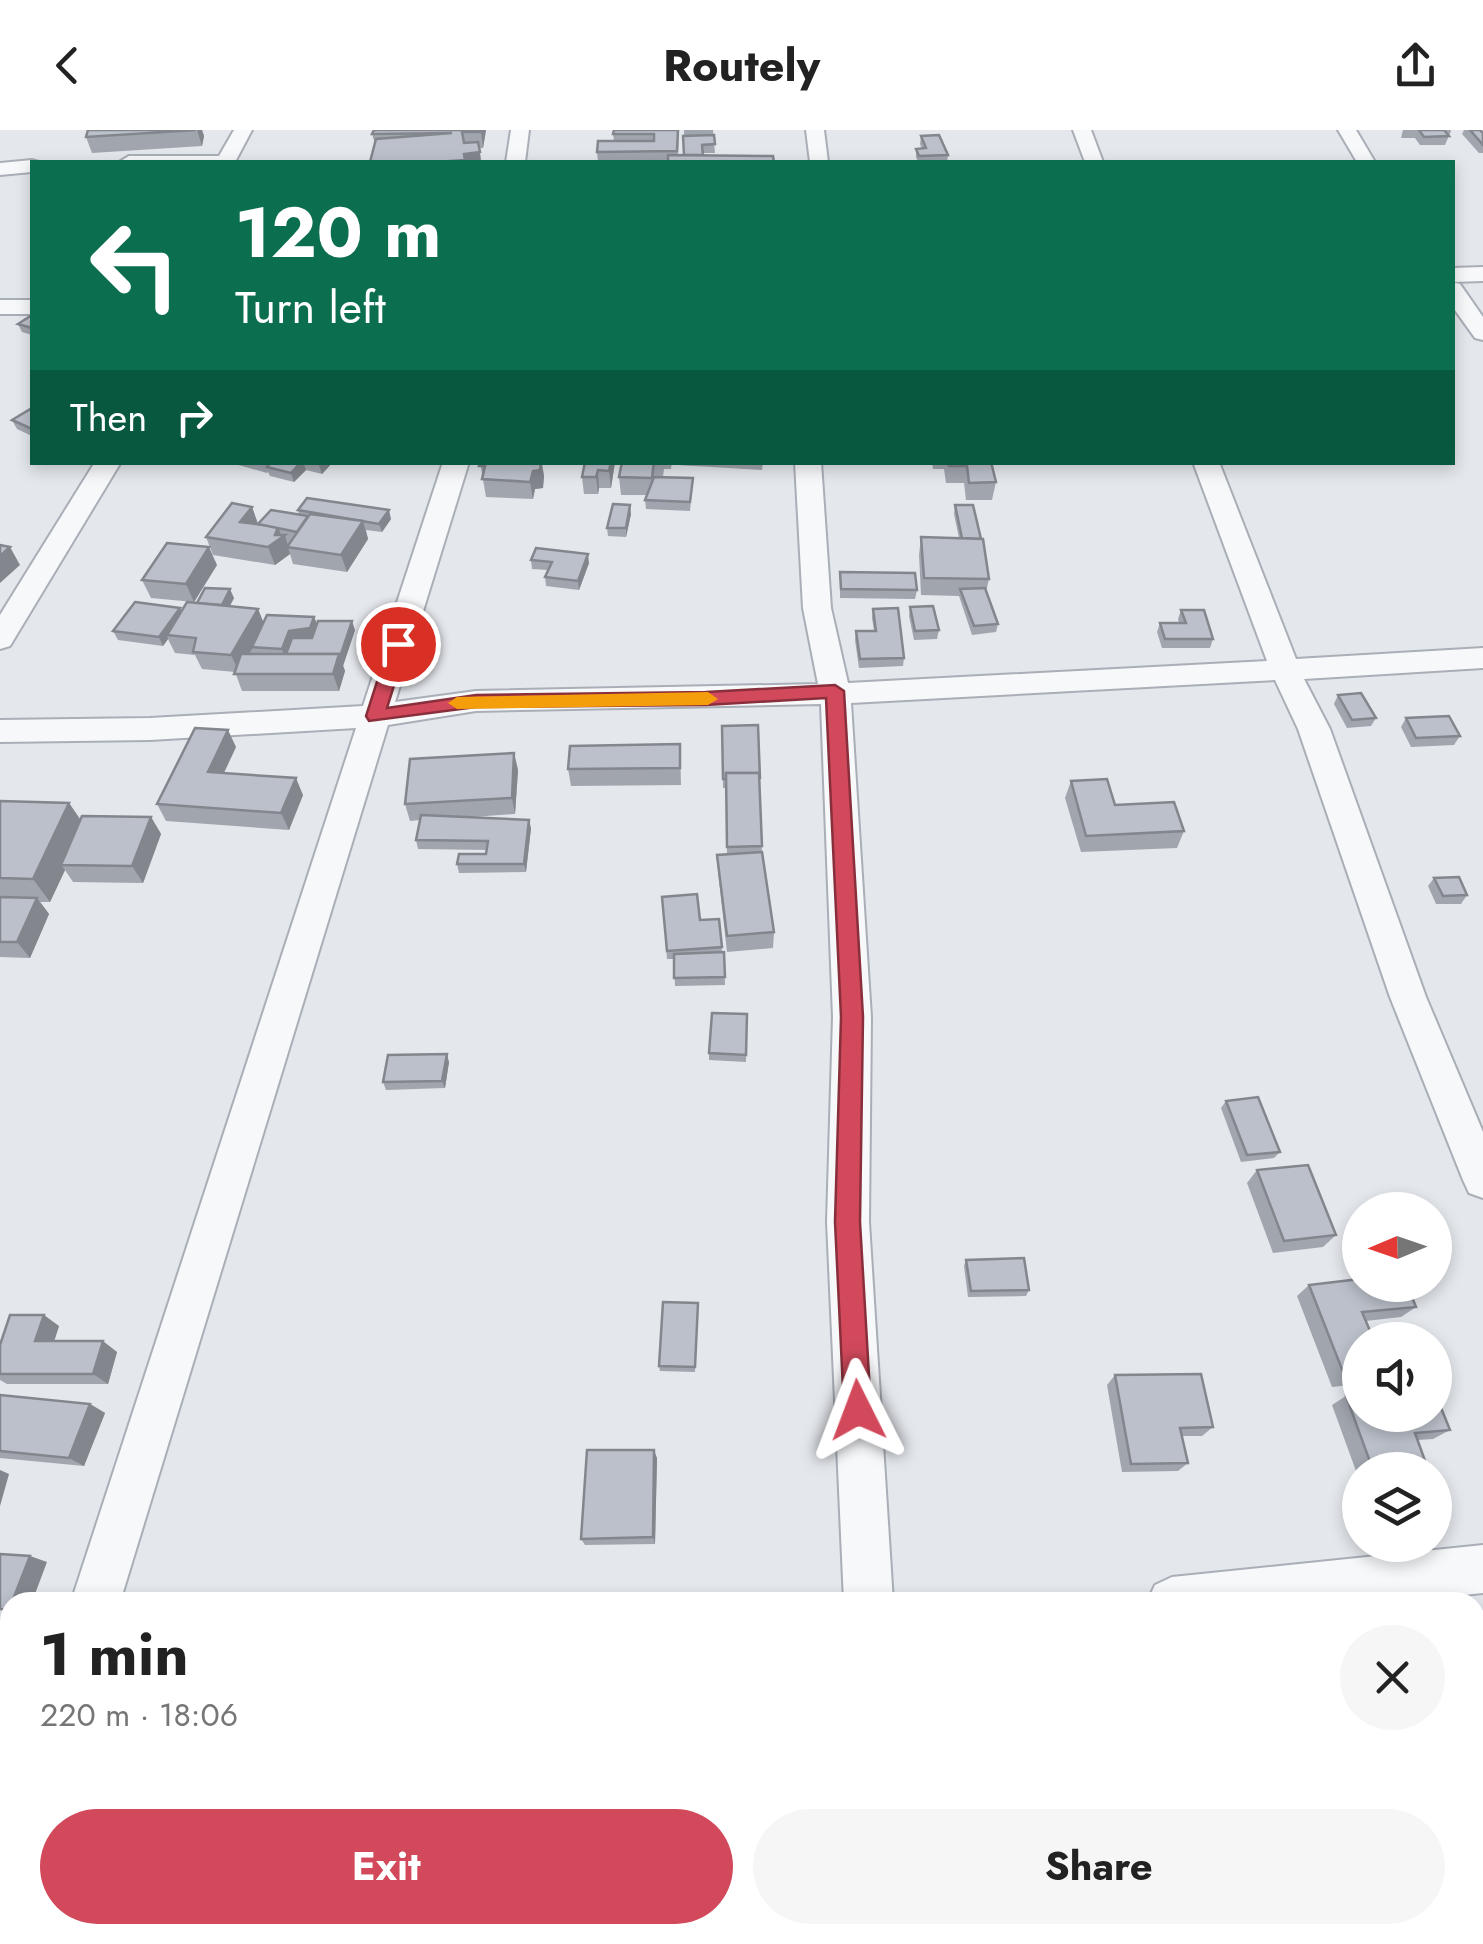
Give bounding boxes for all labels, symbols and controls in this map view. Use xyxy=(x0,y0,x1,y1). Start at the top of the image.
text: Routely xyxy=(663,33,820,98)
icon: back xyxy=(40,38,95,93)
icon: share xyxy=(1388,38,1443,93)
text: 120 m xyxy=(235,182,441,283)
icon: left xyxy=(70,200,200,330)
text: Turn left xyxy=(235,275,386,340)
text: Then xyxy=(70,390,147,445)
icon: right xyxy=(167,390,222,445)
pin xyxy=(356,602,441,687)
icon: arrive xyxy=(371,617,426,672)
north arrow xyxy=(1342,1192,1452,1302)
map controls xyxy=(1342,1192,1452,1562)
button: sound xyxy=(1342,1322,1452,1432)
position arrow xyxy=(806,1358,910,1462)
button: layers xyxy=(1342,1452,1452,1562)
text: 1 min xyxy=(40,1611,189,1698)
button: close xyxy=(1340,1625,1445,1730)
text: 220 m · 18:06 xyxy=(40,1692,238,1738)
button: Exit xyxy=(40,1809,733,1924)
button: Share xyxy=(753,1809,1445,1924)

